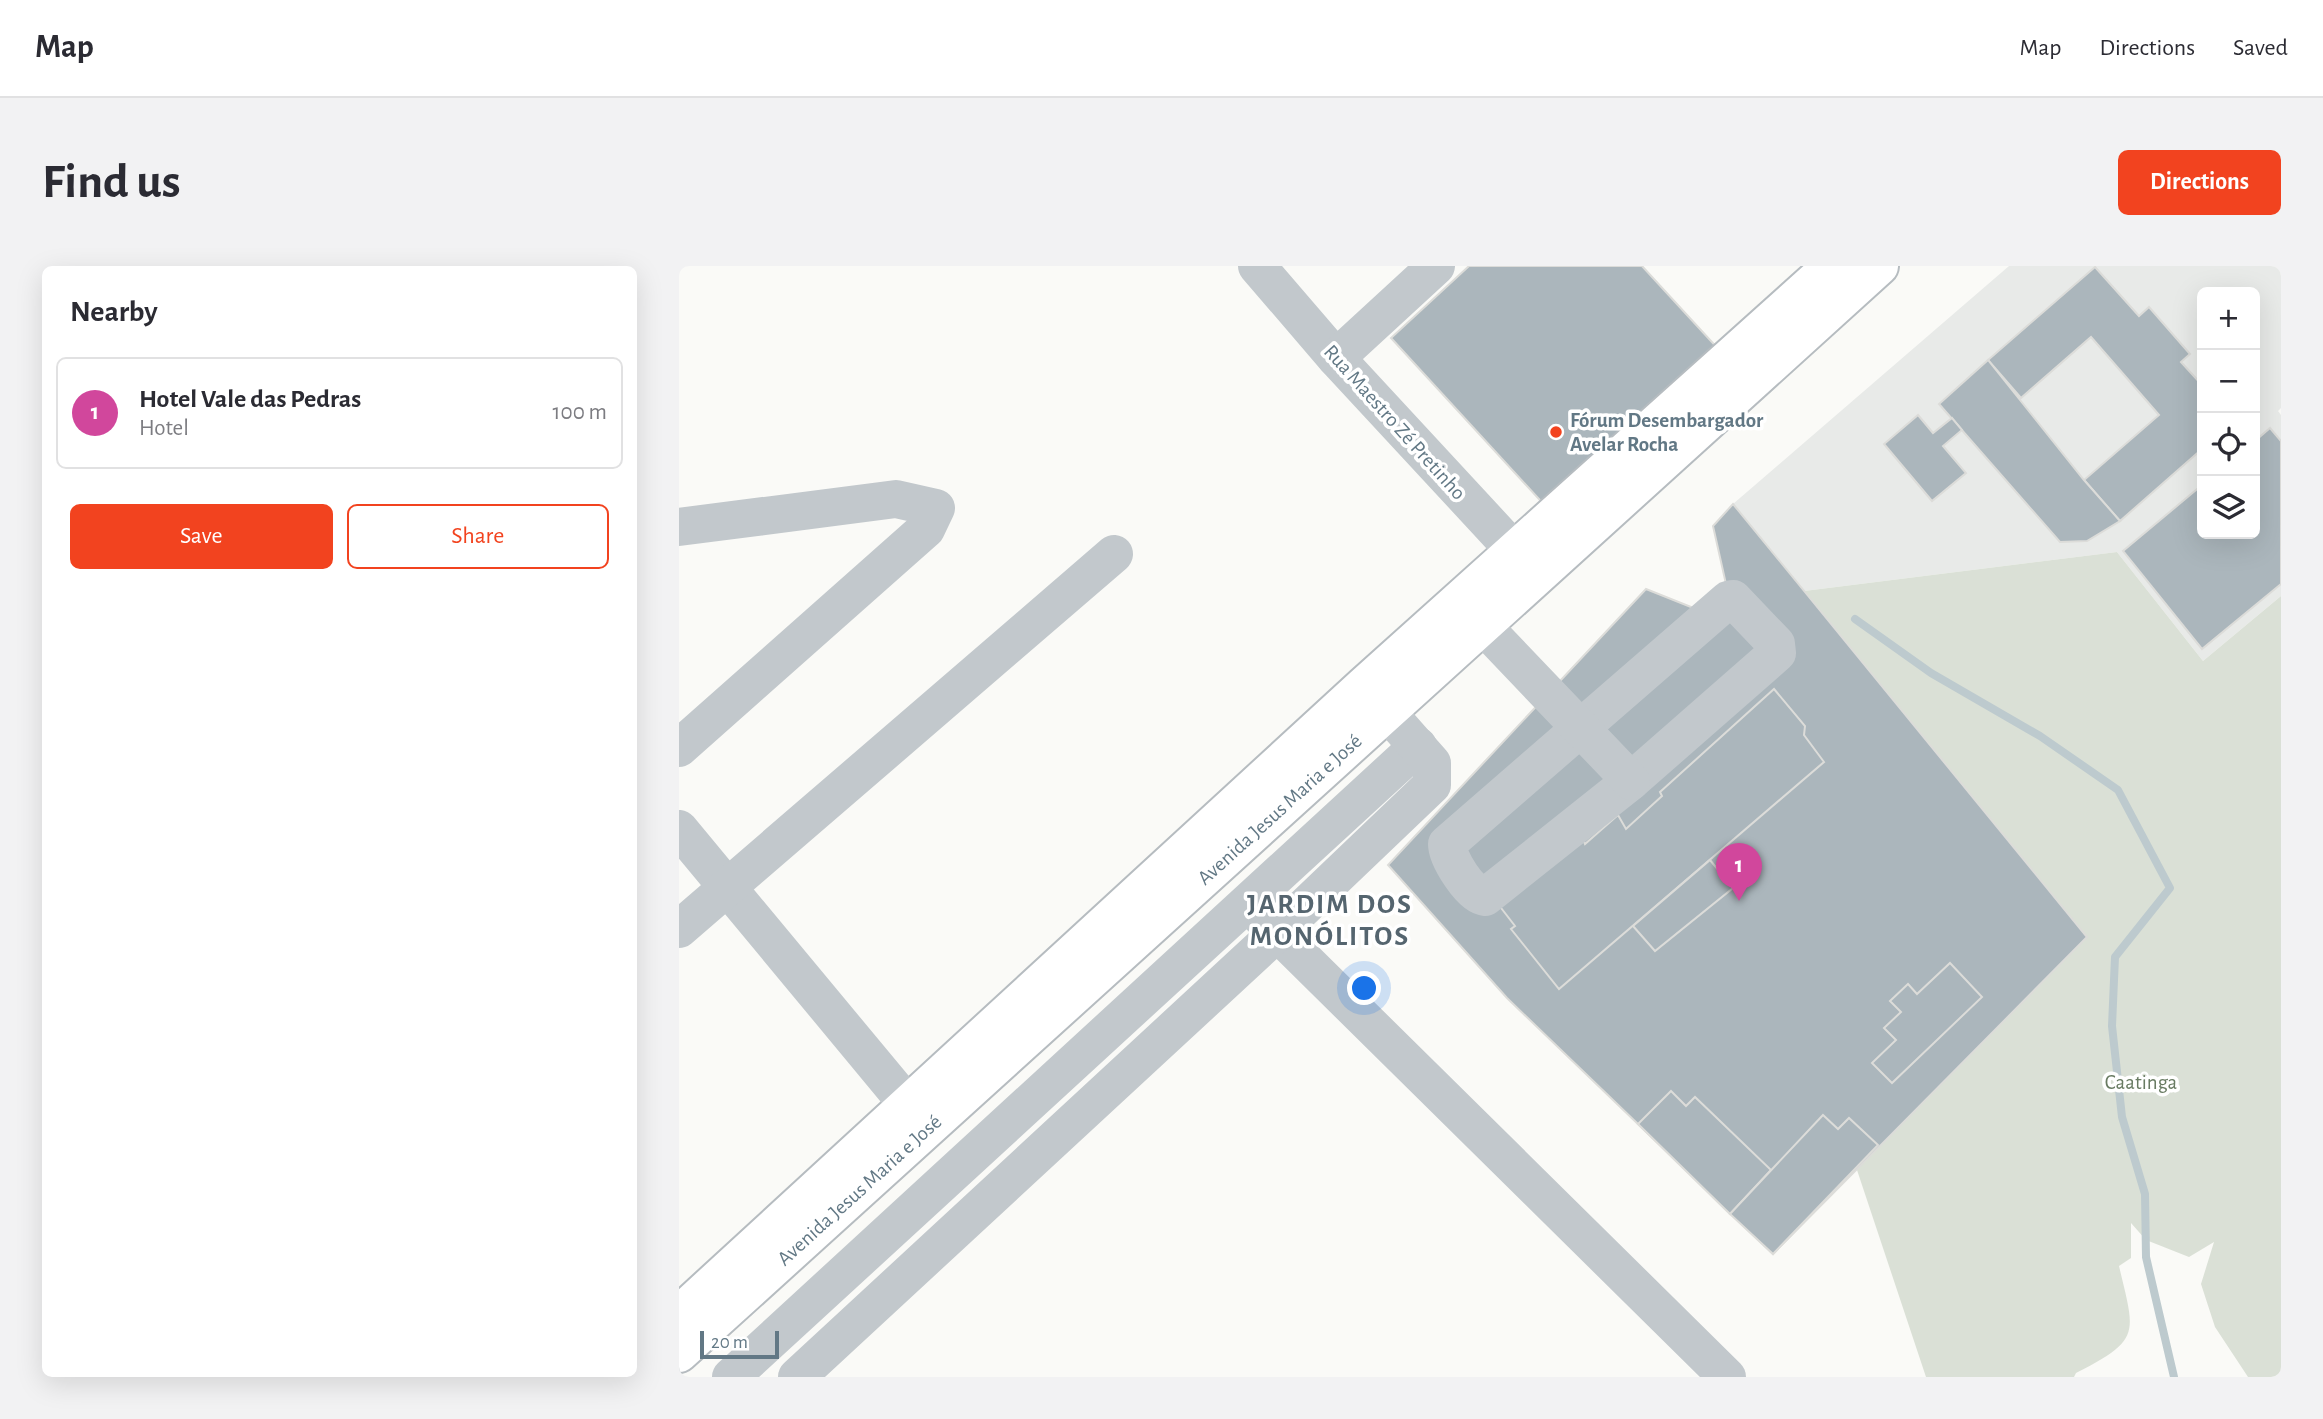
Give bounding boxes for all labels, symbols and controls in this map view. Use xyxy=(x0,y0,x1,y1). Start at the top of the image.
text: Map xyxy=(35,31,94,64)
text: Map xyxy=(2019,36,2061,60)
text: Directions xyxy=(2099,36,2195,60)
text: Saved xyxy=(2233,36,2288,60)
button: Directions xyxy=(2118,150,2281,215)
text: Find us xyxy=(42,158,181,207)
map controls xyxy=(2197,287,2260,539)
button: + xyxy=(2197,287,2260,350)
text: Nearby xyxy=(70,297,158,327)
street label: Rua Maestro Zé Pretinho xyxy=(1320,341,1469,504)
button: − xyxy=(2197,350,2260,413)
text: Hotel Vale das Pedras xyxy=(139,386,361,412)
text: 1 xyxy=(91,401,99,424)
text: 100 m xyxy=(553,401,607,424)
place label: Fórum Desembargador Avelar Rocha xyxy=(1570,410,1764,455)
button: locate xyxy=(2197,413,2260,476)
text: Hotel xyxy=(139,417,189,440)
marker: Fórum Desembargador Avelar Rocha xyxy=(1548,424,1564,440)
button: layers xyxy=(2197,476,2260,539)
button: Save xyxy=(70,504,333,569)
button: Share xyxy=(347,504,609,569)
street label: Avenida Jesus Maria e José xyxy=(1193,730,1366,889)
pin: 1 xyxy=(1716,843,1762,901)
district label: JARDIM DOS MONÓLITOS xyxy=(1247,891,1413,951)
your location xyxy=(1347,971,1381,1005)
park label: Caatinga xyxy=(2105,1072,2178,1093)
street label: Avenida Jesus Maria e José xyxy=(773,1111,946,1270)
scale bar xyxy=(700,1328,779,1360)
text: 20 m xyxy=(711,1333,748,1352)

